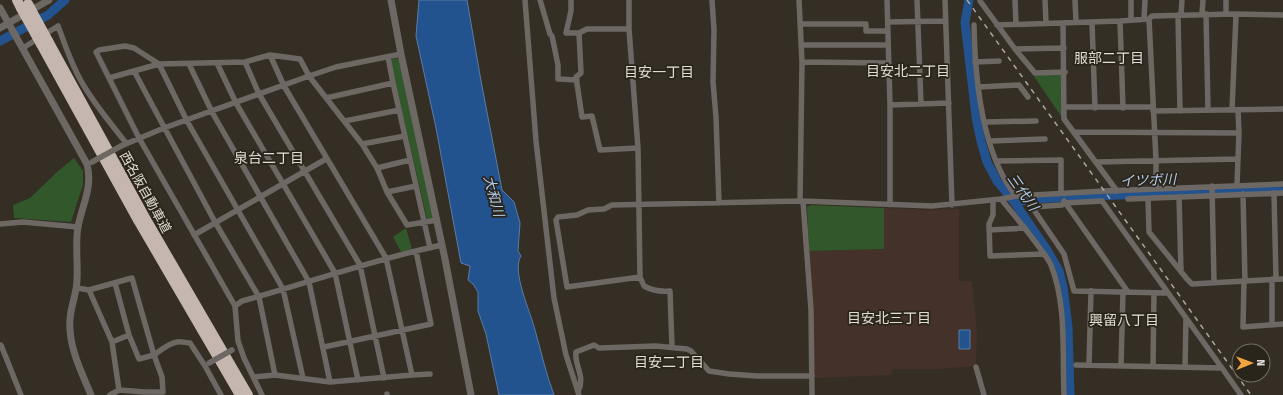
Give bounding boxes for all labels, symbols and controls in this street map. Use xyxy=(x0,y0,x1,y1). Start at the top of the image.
district label: 服部二丁目 xyxy=(1074,50,1144,67)
district label: 目安北二丁目 xyxy=(866,63,950,80)
district label: 目安一丁目 xyxy=(624,64,694,81)
street label: 西名阪自動車道 xyxy=(117,149,174,236)
district label: 泉台二丁目 xyxy=(234,150,304,167)
water label: 三代川 xyxy=(1004,170,1043,216)
water label: イツボ川 xyxy=(1120,171,1178,190)
water label: 大和川 xyxy=(480,174,508,221)
district label: 目安北三丁目 xyxy=(847,310,931,327)
district label: 興留八丁目 xyxy=(1089,312,1159,329)
north arrow xyxy=(1231,343,1271,383)
district label: 目安二丁目 xyxy=(634,354,704,371)
text: N xyxy=(1254,359,1267,366)

